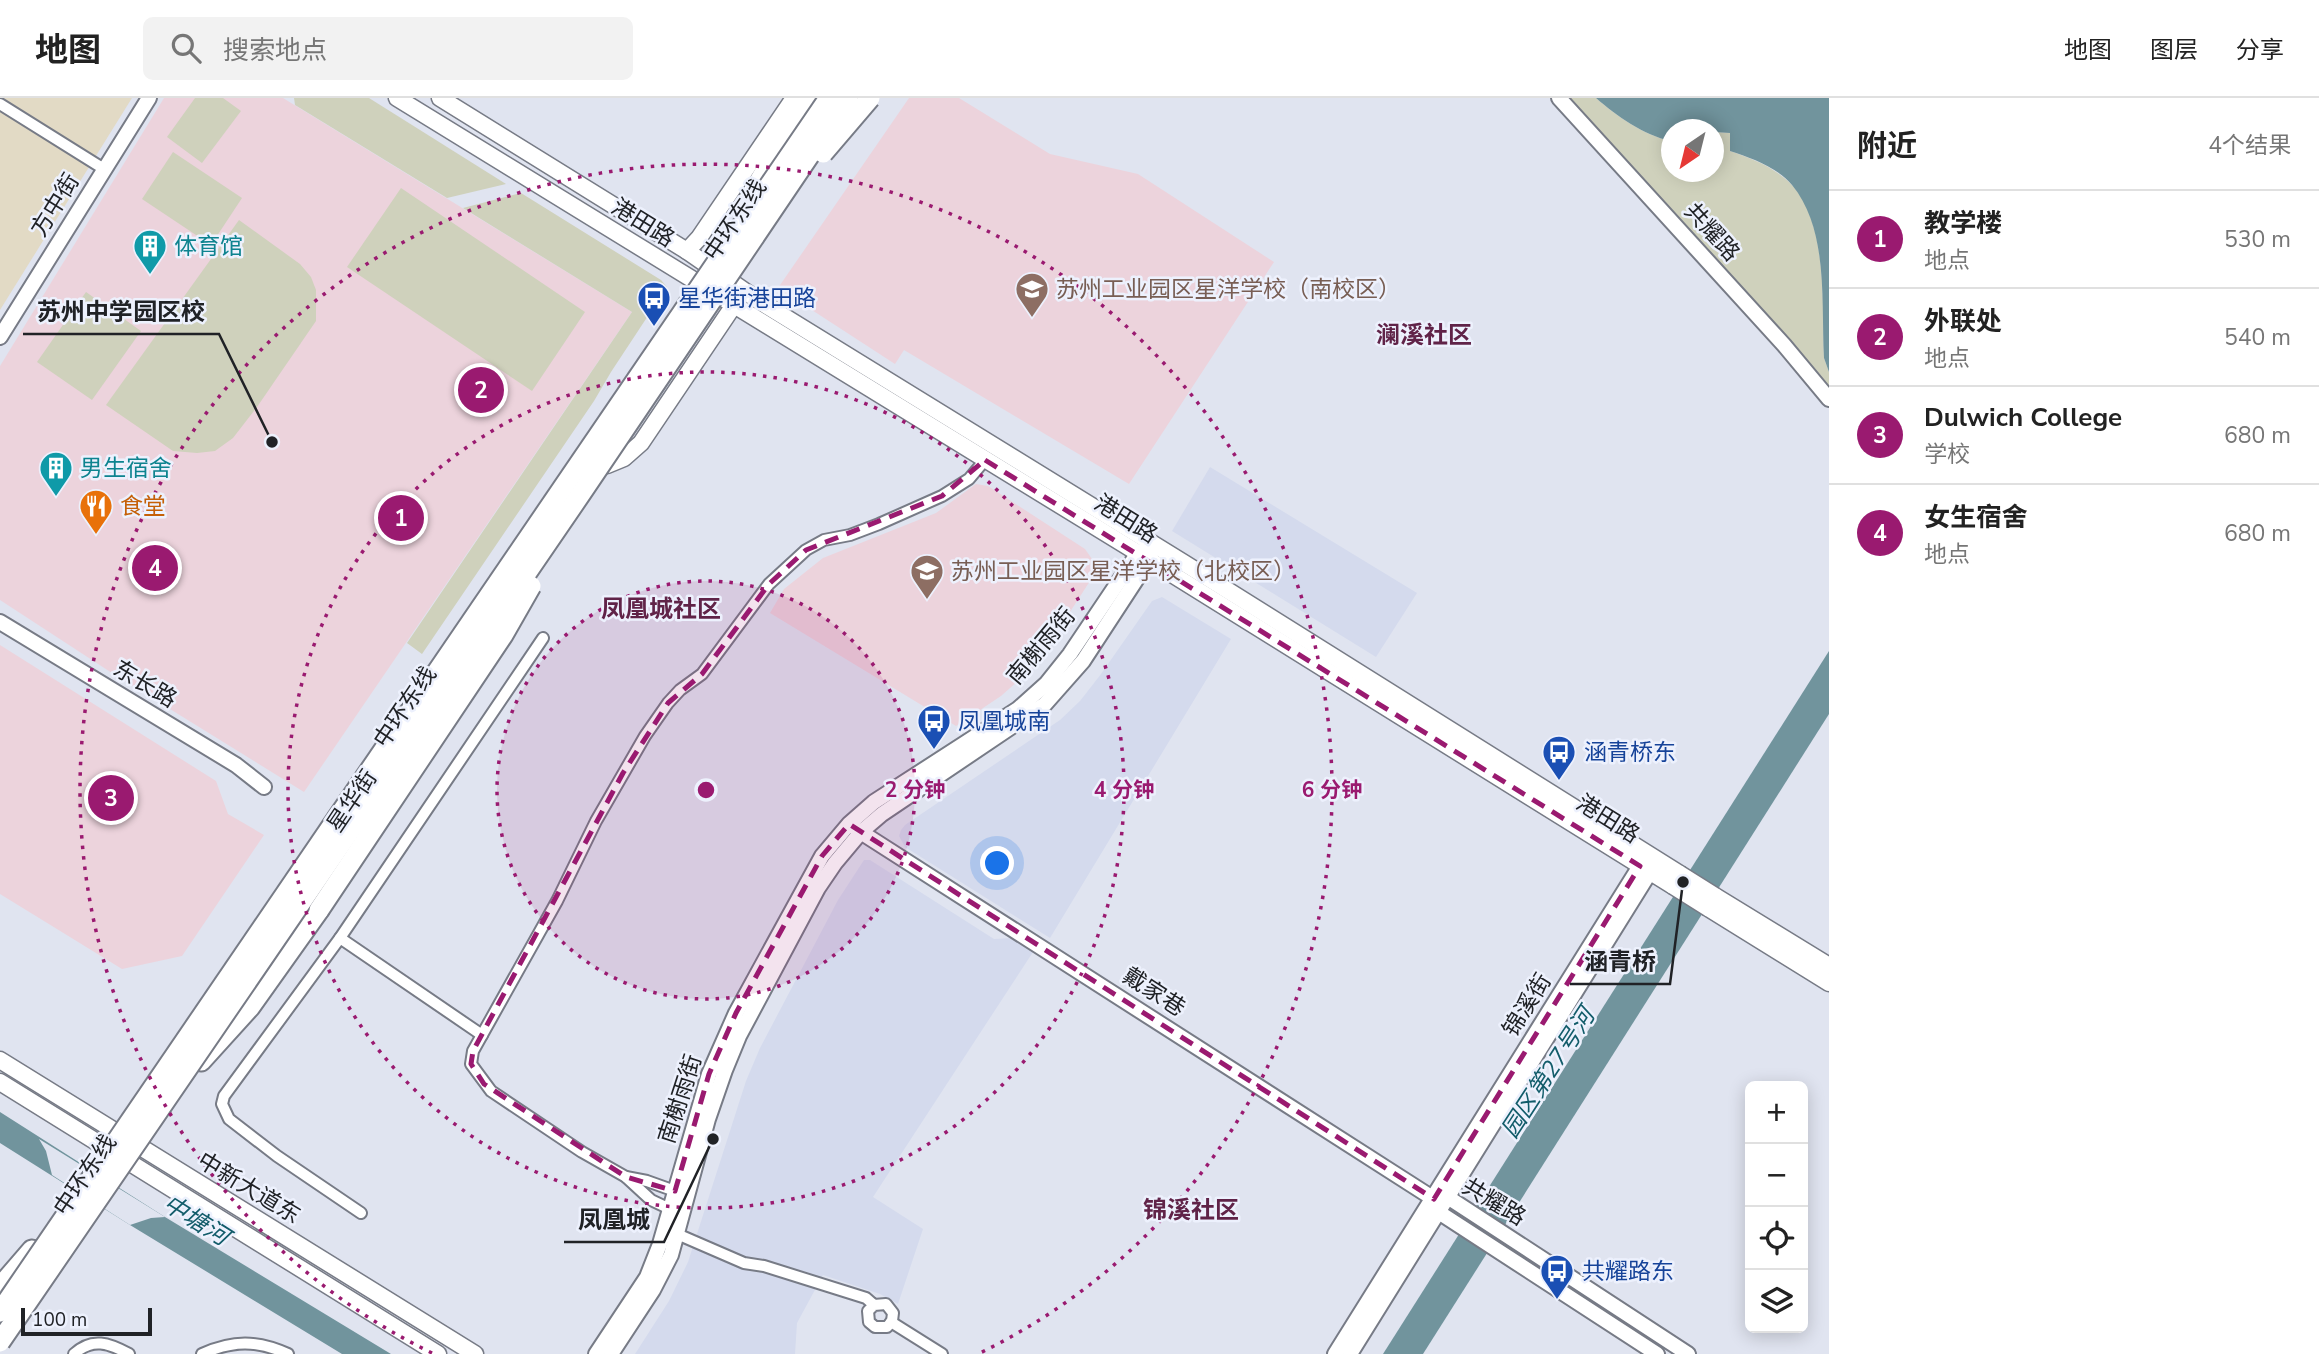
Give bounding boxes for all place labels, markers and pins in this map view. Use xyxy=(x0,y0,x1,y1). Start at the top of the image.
building icon: 体育馆 xyxy=(131,227,169,276)
place label: 体育馆 xyxy=(174,231,243,262)
school or university icon: 苏州工业园区星洋学校（南校区） xyxy=(1013,270,1051,319)
place label: 苏州工业园区星洋学校（南校区） xyxy=(1056,274,1401,305)
bus stop icon: 星华街港田路 xyxy=(635,279,673,328)
place label: 星华街港田路 xyxy=(678,283,816,314)
callout: 苏州中学园区校 xyxy=(23,289,219,334)
pin: 2 xyxy=(458,364,504,416)
building icon: 男生宿舍 xyxy=(37,449,75,498)
place label: 男生宿舍 xyxy=(80,453,172,484)
restaurant icon: 食堂 xyxy=(77,487,115,536)
place label: 食堂 xyxy=(120,491,166,522)
pin: 1 xyxy=(378,492,424,544)
pin: 4 xyxy=(132,542,178,594)
school or university icon: 苏州工业园区星洋学校（北校区） xyxy=(908,552,946,601)
place label: 苏州工业园区星洋学校（北校区） xyxy=(951,556,1296,587)
bus stop icon: 凤凰城南 xyxy=(915,702,953,751)
place label: 凤凰城南 xyxy=(958,706,1050,737)
bus stop icon: 涵青桥东 xyxy=(1540,733,1578,782)
place label: 涵青桥东 xyxy=(1584,737,1676,768)
pin: 3 xyxy=(88,772,134,824)
centre of rings xyxy=(694,778,718,802)
callout: 涵青桥 xyxy=(1570,939,1670,984)
callout: 凤凰城 xyxy=(564,1197,664,1242)
bus stop icon: 共耀路东 xyxy=(1538,1252,1576,1301)
place label: 共耀路东 xyxy=(1582,1256,1674,1287)

